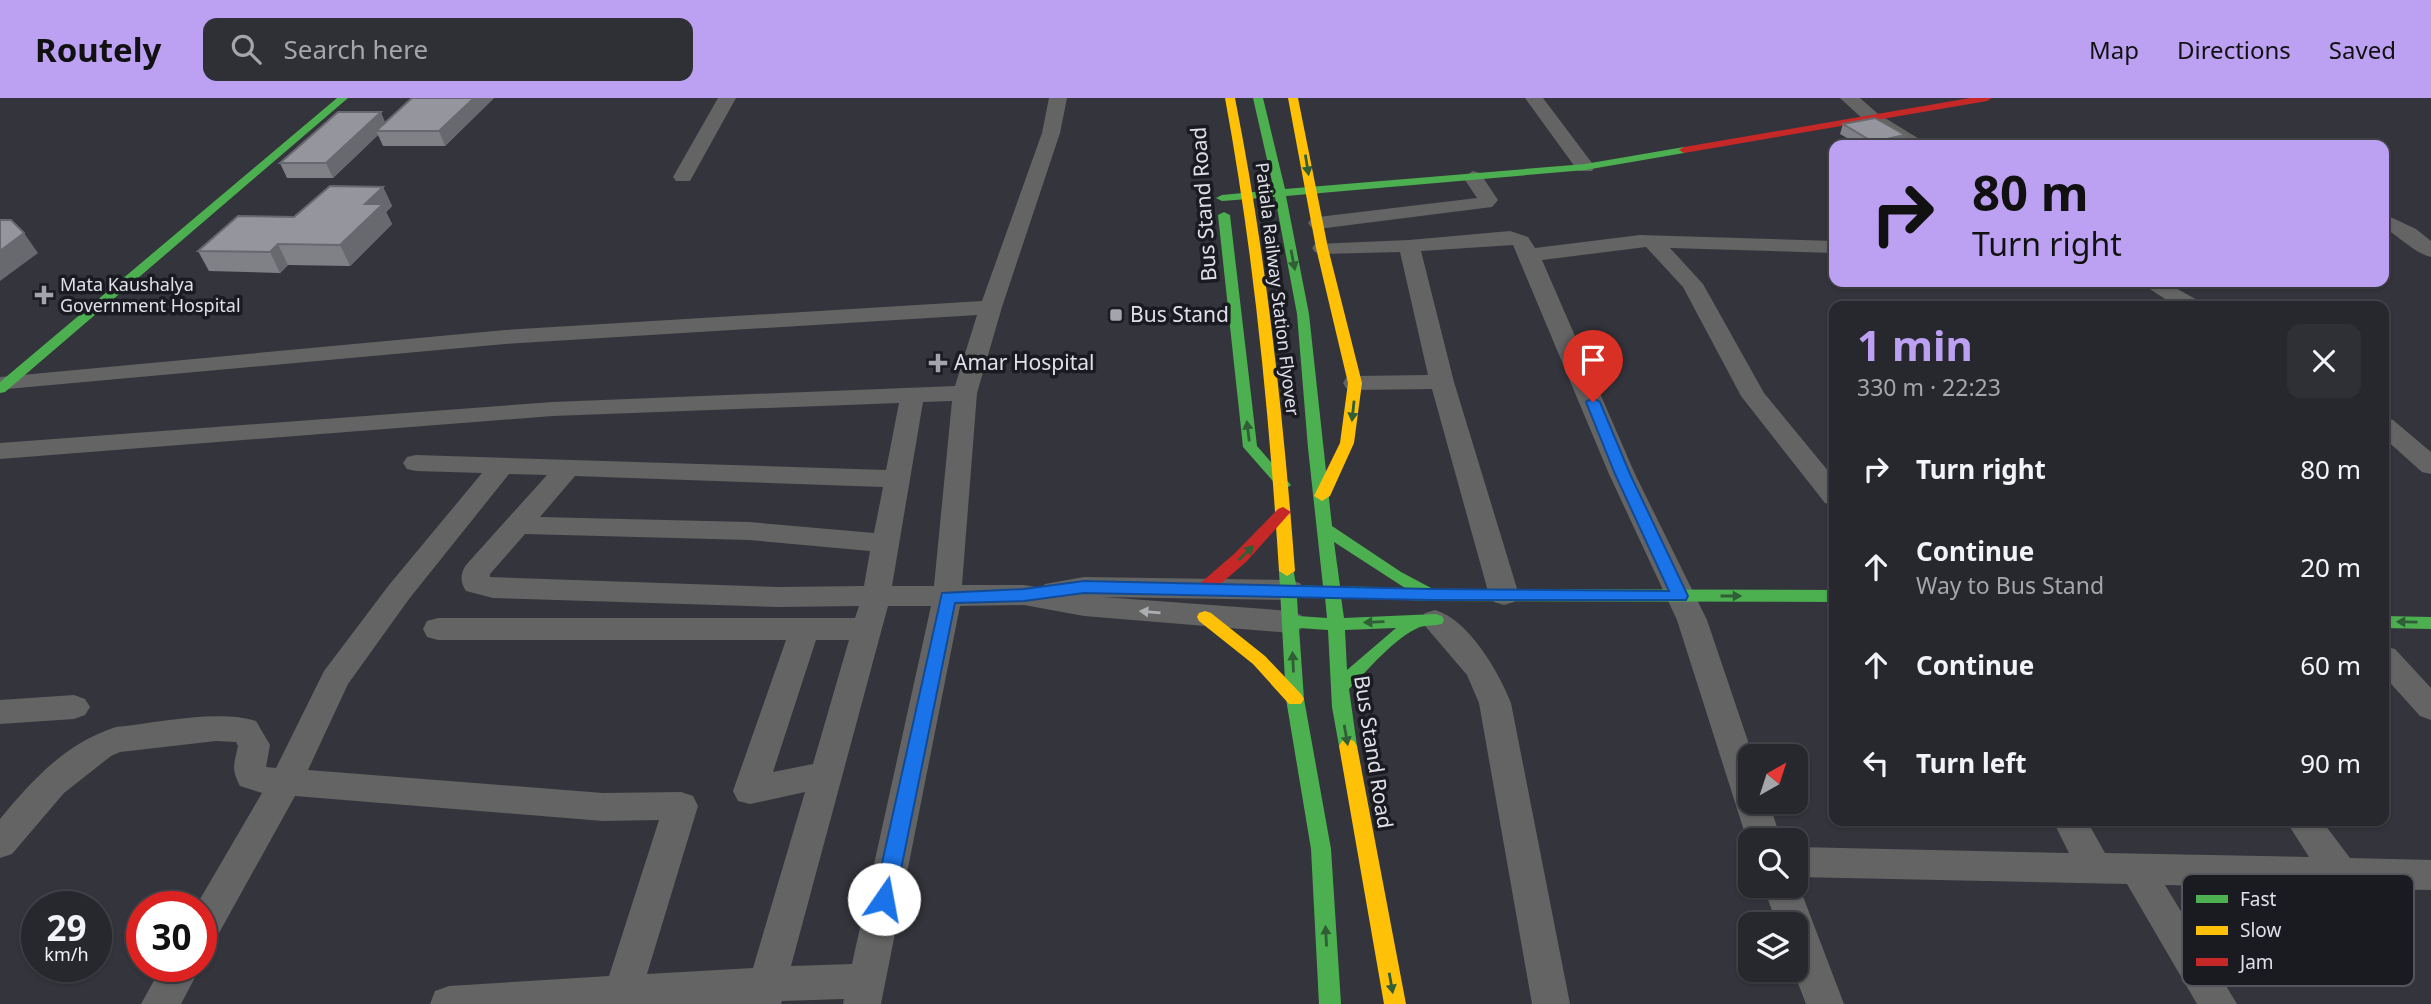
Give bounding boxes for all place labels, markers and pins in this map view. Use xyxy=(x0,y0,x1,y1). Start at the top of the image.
place label: Mata Kaushalya Government Hospital xyxy=(60,272,241,317)
marker: Mata Kaushalya Government Hospital xyxy=(34,285,54,305)
place label: Bus Stand xyxy=(1130,300,1229,328)
marker: Bus Stand xyxy=(1108,307,1124,323)
pin xyxy=(1563,330,1623,402)
place label: Amar Hospital xyxy=(954,348,1094,376)
marker: Amar Hospital xyxy=(928,353,948,373)

